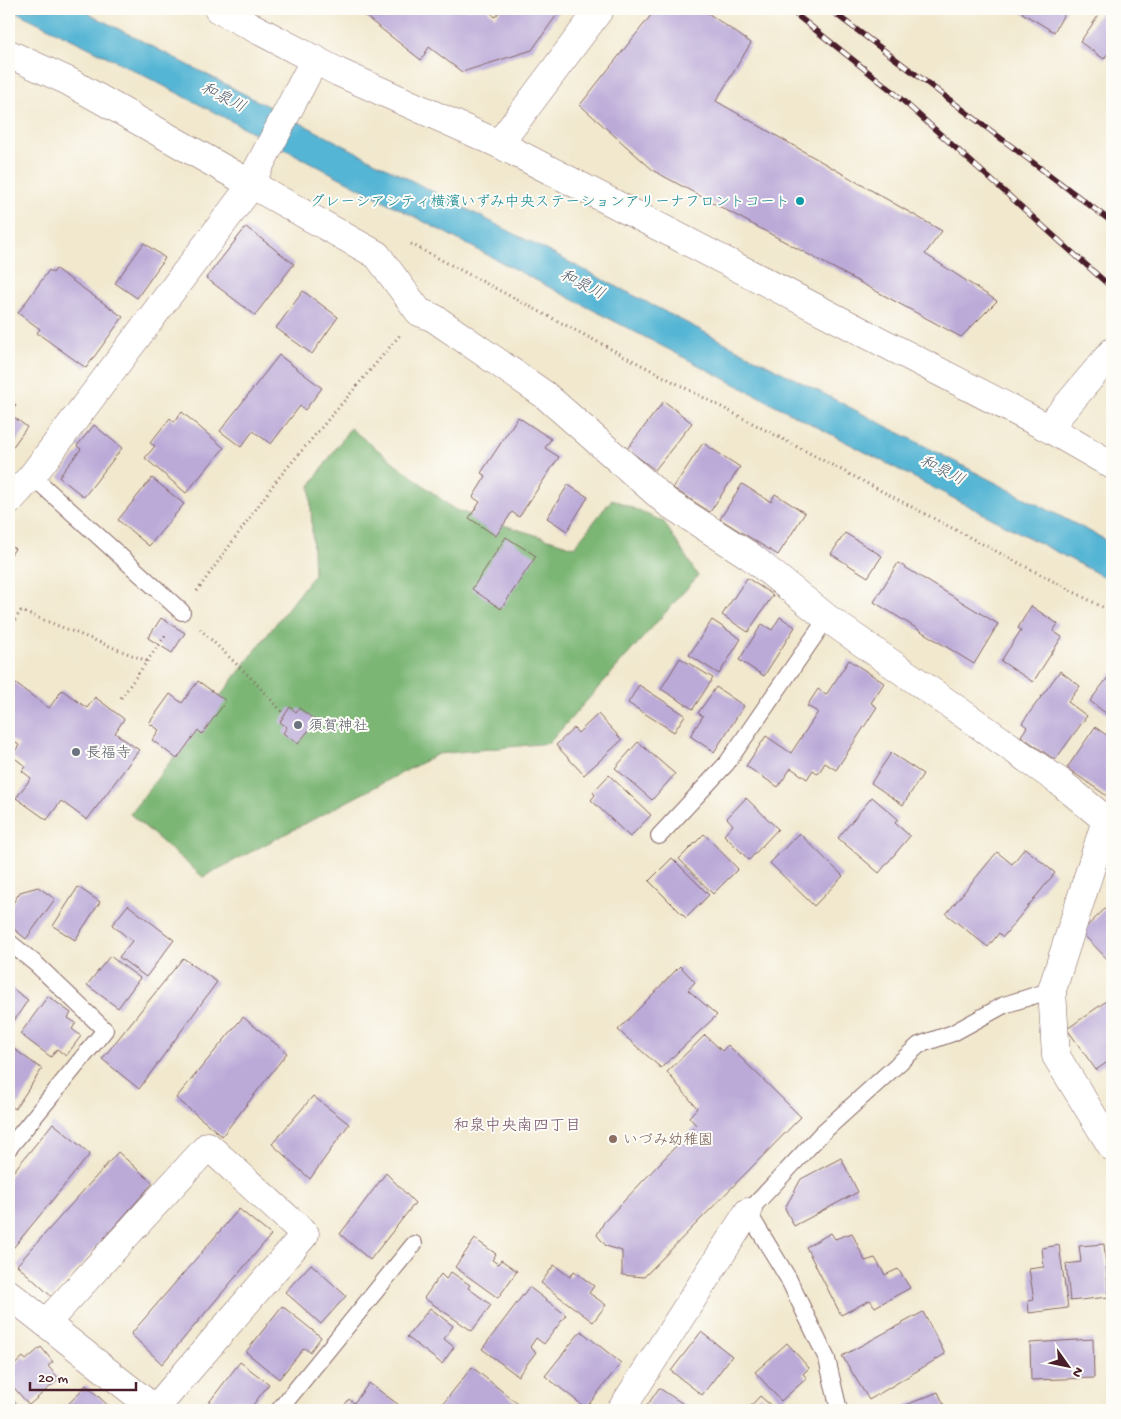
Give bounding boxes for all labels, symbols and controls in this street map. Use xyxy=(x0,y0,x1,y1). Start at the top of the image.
water label: 和泉川 xyxy=(197,78,249,118)
place label: グレーシアシティ横濱いずみ中央ステーションアリーナフロントコート xyxy=(310,193,790,212)
marker: グレーシアシティ横濱いずみ中央ステーションアリーナフロントコート xyxy=(794,195,806,207)
water label: 和泉川 xyxy=(556,265,608,305)
water label: 和泉川 xyxy=(916,451,968,491)
place label: 須賀神社 xyxy=(308,717,368,736)
marker: 須賀神社 xyxy=(292,719,304,731)
place label: 長福寺 xyxy=(86,744,131,763)
marker: 長福寺 xyxy=(70,746,82,758)
district label: 和泉中央南四丁目 xyxy=(453,1116,581,1137)
place label: いづみ幼稚園 xyxy=(623,1132,713,1150)
marker: いづみ幼稚園 xyxy=(607,1133,619,1145)
north arrow xyxy=(1044,1342,1094,1392)
scale bar xyxy=(30,1359,136,1391)
text: N xyxy=(1067,1363,1086,1380)
text: 20 m xyxy=(38,1370,68,1388)

